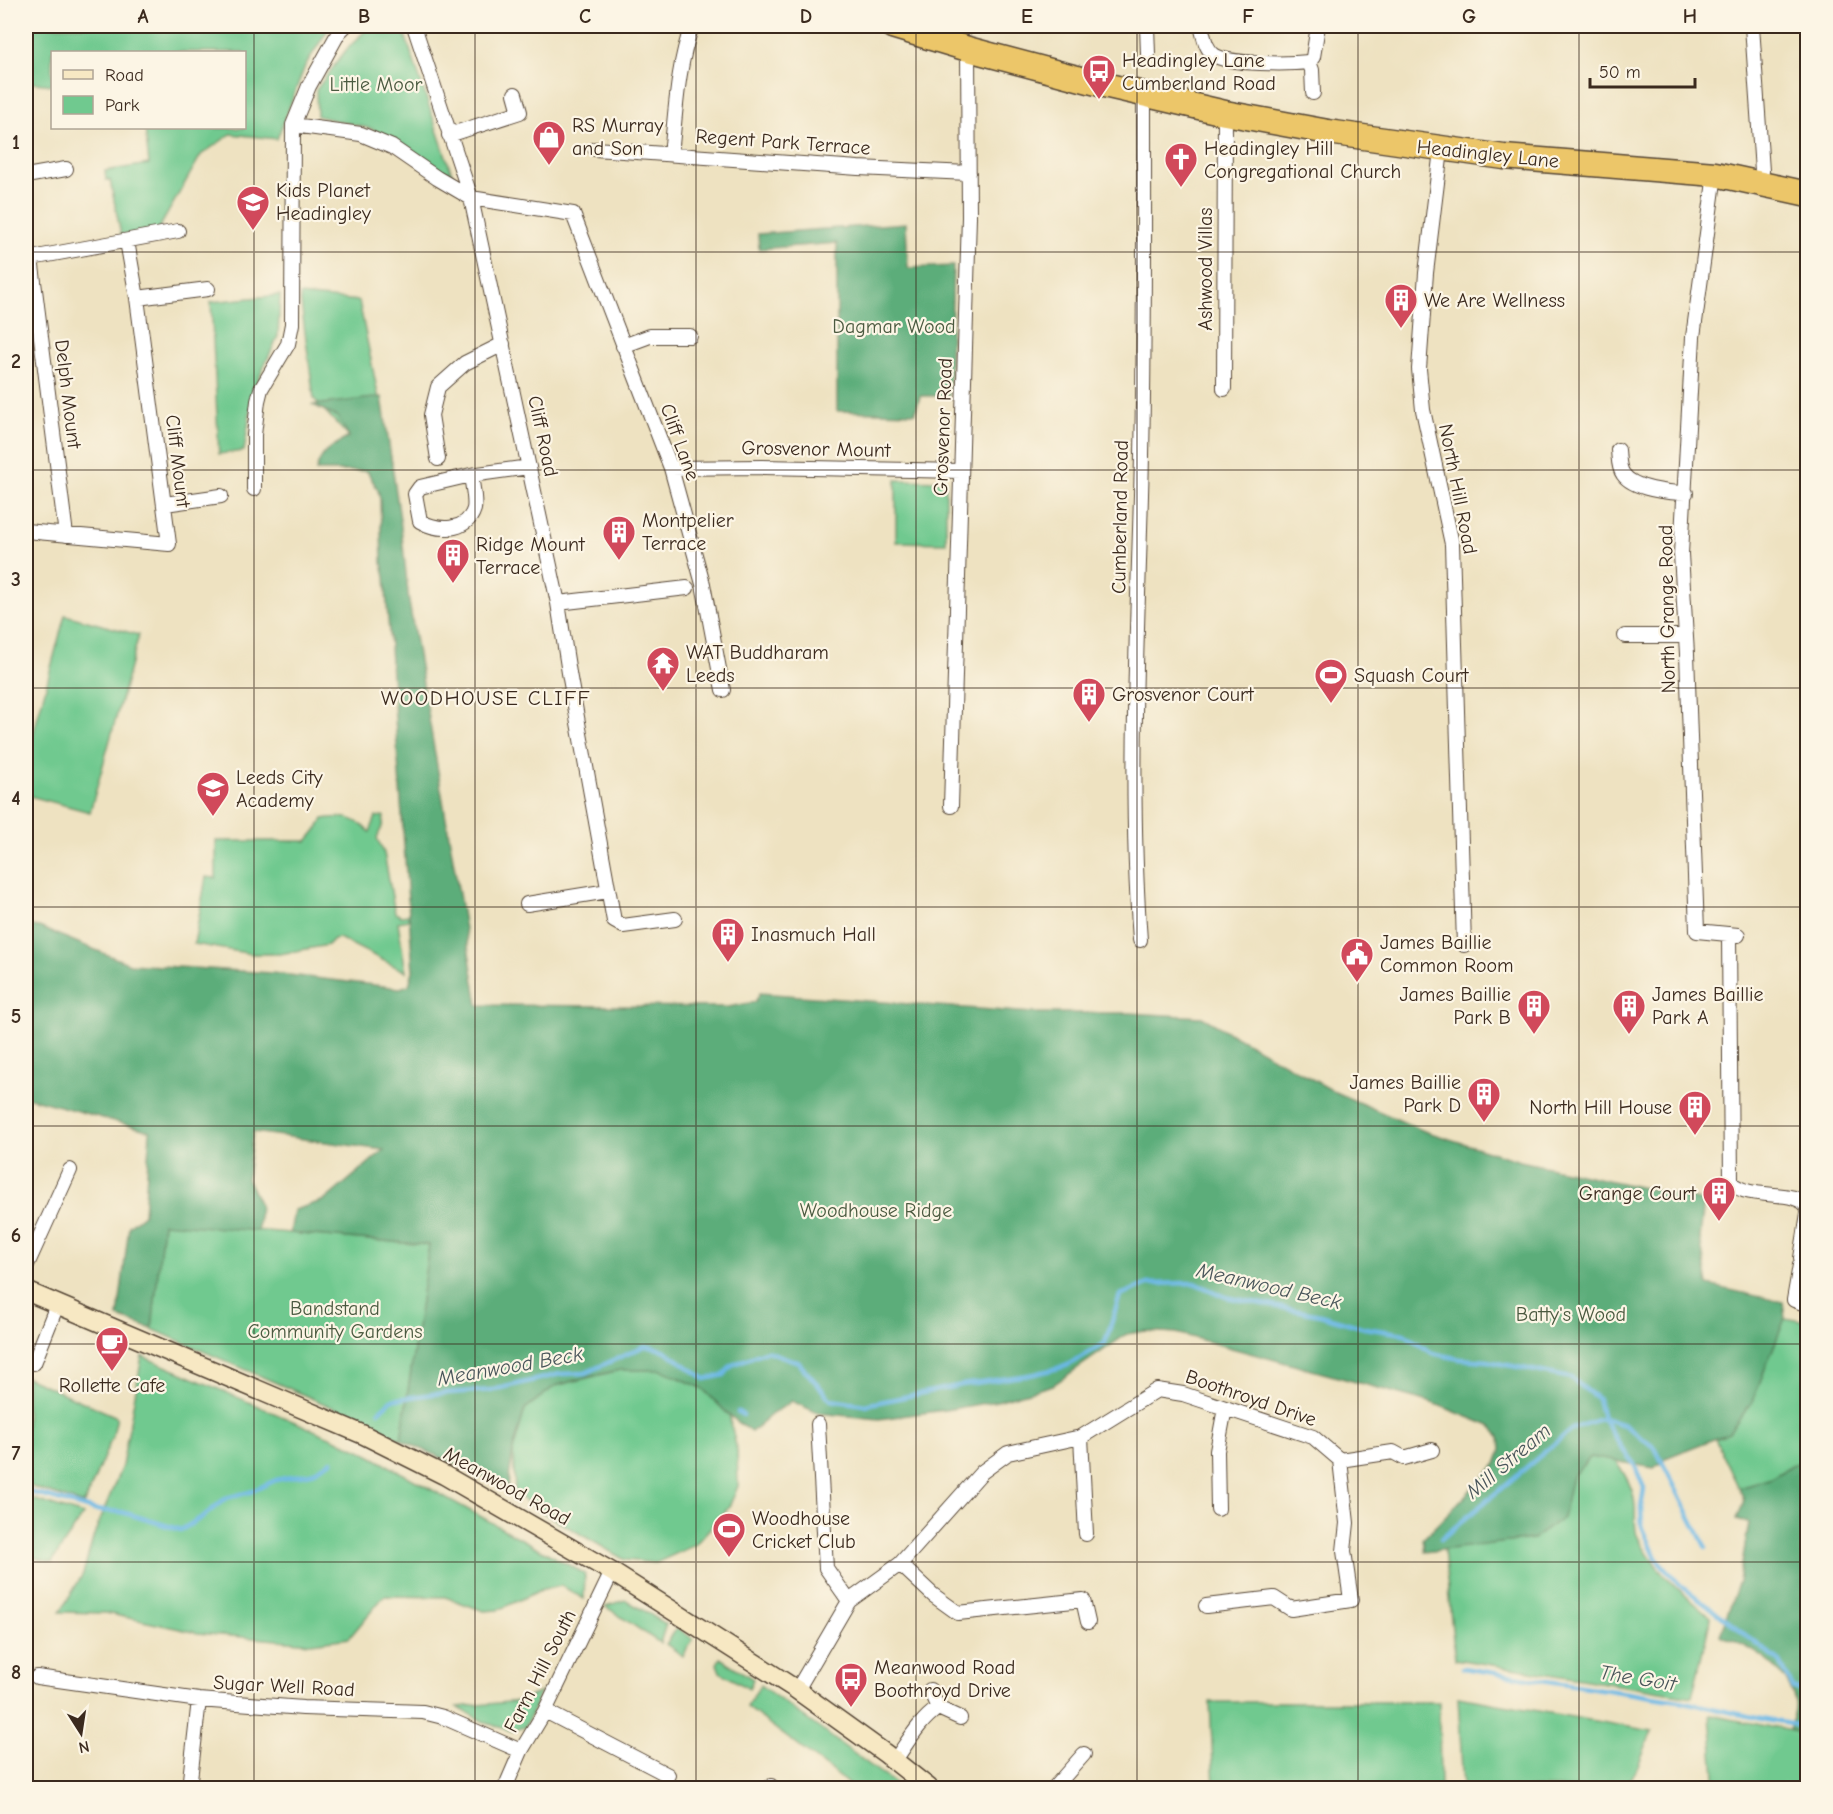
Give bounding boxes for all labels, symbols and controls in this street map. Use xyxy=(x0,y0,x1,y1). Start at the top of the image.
text: A xyxy=(137,5,149,28)
text: B xyxy=(358,5,370,28)
text: C xyxy=(579,5,591,28)
text: D xyxy=(800,5,812,28)
text: E xyxy=(1021,5,1033,28)
text: F xyxy=(1242,5,1254,28)
text: G xyxy=(1462,5,1476,28)
text: H xyxy=(1683,5,1697,28)
place label: Headingley Lane Cumberland Road xyxy=(1122,49,1276,95)
legend xyxy=(51,51,246,129)
scale bar xyxy=(1590,51,1695,89)
bus stop icon: Headingley Lane Cumberland Road xyxy=(1081,53,1117,100)
text: 50 m xyxy=(1599,62,1641,83)
text: Road xyxy=(105,65,144,86)
park label: Little Moor xyxy=(330,73,423,96)
text: Park xyxy=(105,95,140,116)
place label: RS Murray and Son xyxy=(572,114,663,160)
shop icon: RS Murray and Son xyxy=(531,119,567,166)
street label: Regent Park Terrace xyxy=(695,124,871,160)
text: 1 xyxy=(12,131,20,154)
street label: Headingley Lane xyxy=(1416,135,1560,173)
place label: Headingley Hill Congregational Church xyxy=(1204,137,1401,183)
church icon: Headingley Hill Congregational Church xyxy=(1163,141,1199,188)
place label: Kids Planet Headingley xyxy=(276,179,371,225)
school or university icon: Kids Planet Headingley xyxy=(235,184,271,231)
street label: Ashwood Villas xyxy=(1194,207,1217,331)
building icon: We Are Wellness xyxy=(1383,282,1419,329)
place label: We Are Wellness xyxy=(1424,289,1565,312)
park label: Dagmar Wood xyxy=(832,315,956,338)
street label: Delph Mount xyxy=(50,338,86,451)
text: 2 xyxy=(11,350,21,373)
street label: Grosvenor Road xyxy=(929,358,957,496)
street label: Cliff Road xyxy=(523,393,563,479)
street label: Cliff Lane xyxy=(655,400,705,484)
street label: Cliff Mount xyxy=(161,413,195,510)
street label: North Hill Road xyxy=(1434,422,1482,556)
street label: Grosvenor Mount xyxy=(741,436,892,462)
street label: Cumberland Road xyxy=(1107,440,1133,594)
place label: Montpelier Terrace xyxy=(642,509,734,555)
building icon: Montpelier Terrace xyxy=(601,514,637,561)
street label: North Grange Road xyxy=(1654,525,1680,693)
place label: Ridge Mount Terrace xyxy=(476,533,586,579)
building icon: Ridge Mount Terrace xyxy=(435,537,471,584)
text: 3 xyxy=(11,568,21,591)
place label: WAT Buddharam Leeds xyxy=(686,641,829,687)
temple icon: WAT Buddharam Leeds xyxy=(645,645,681,692)
sports icon: Squash Court xyxy=(1313,657,1349,704)
place label: Squash Court xyxy=(1354,664,1470,687)
building icon: Grosvenor Court xyxy=(1071,676,1107,723)
place label: Grosvenor Court xyxy=(1112,683,1255,706)
district label: WOODHOUSE CLIFF xyxy=(381,686,591,710)
place label: Leeds City Academy xyxy=(236,766,323,812)
school or university icon: Leeds City Academy xyxy=(195,770,231,817)
text: 4 xyxy=(11,787,21,810)
building icon: Inasmuch Hall xyxy=(710,916,746,963)
place label: Inasmuch Hall xyxy=(751,923,876,946)
place label: James Baillie Common Room xyxy=(1380,931,1514,977)
public building icon: James Baillie Common Room xyxy=(1339,936,1375,983)
place label: James Baillie Park B xyxy=(1399,983,1511,1029)
place label: James Baillie Park A xyxy=(1652,983,1764,1029)
building icon: James Baillie Park B xyxy=(1516,988,1552,1035)
building icon: James Baillie Park A xyxy=(1611,988,1647,1035)
text: 5 xyxy=(11,1005,21,1028)
place label: James Baillie Park D xyxy=(1349,1071,1461,1117)
building icon: James Baillie Park D xyxy=(1466,1076,1502,1123)
building icon: North Hill House xyxy=(1677,1089,1713,1136)
place label: North Hill House xyxy=(1529,1096,1672,1119)
building icon: Grange Court xyxy=(1701,1175,1737,1222)
place label: Grange Court xyxy=(1579,1182,1697,1205)
park label: Woodhouse Ridge xyxy=(800,1199,952,1222)
text: 6 xyxy=(11,1224,21,1247)
water label: Meanwood Beck xyxy=(1194,1258,1344,1314)
park label: Bandstand Community Gardens xyxy=(247,1297,423,1343)
park label: Batty's Wood xyxy=(1516,1303,1626,1326)
cafe icon: Rollette Cafe xyxy=(94,1325,130,1372)
water label: Meanwood Beck xyxy=(434,1341,585,1391)
street label: Boothroyd Drive xyxy=(1183,1365,1319,1431)
place label: Rollette Cafe xyxy=(59,1374,165,1397)
water label: Mill Stream xyxy=(1460,1419,1555,1504)
text: 7 xyxy=(12,1442,21,1465)
street label: Meanwood Road xyxy=(440,1442,574,1530)
place label: Woodhouse Cricket Club xyxy=(752,1507,856,1553)
sports icon: Woodhouse Cricket Club xyxy=(711,1511,747,1558)
street label: Farm Hill South xyxy=(499,1606,581,1736)
place label: Meanwood Road Boothroyd Drive xyxy=(874,1656,1015,1702)
water label: The Goit xyxy=(1598,1660,1679,1696)
text: 8 xyxy=(11,1661,21,1684)
bus stop icon: Meanwood Road Boothroyd Drive xyxy=(833,1661,869,1708)
street label: Sugar Well Road xyxy=(213,1671,355,1701)
north arrow xyxy=(51,1703,111,1763)
text: N xyxy=(77,1737,91,1757)

